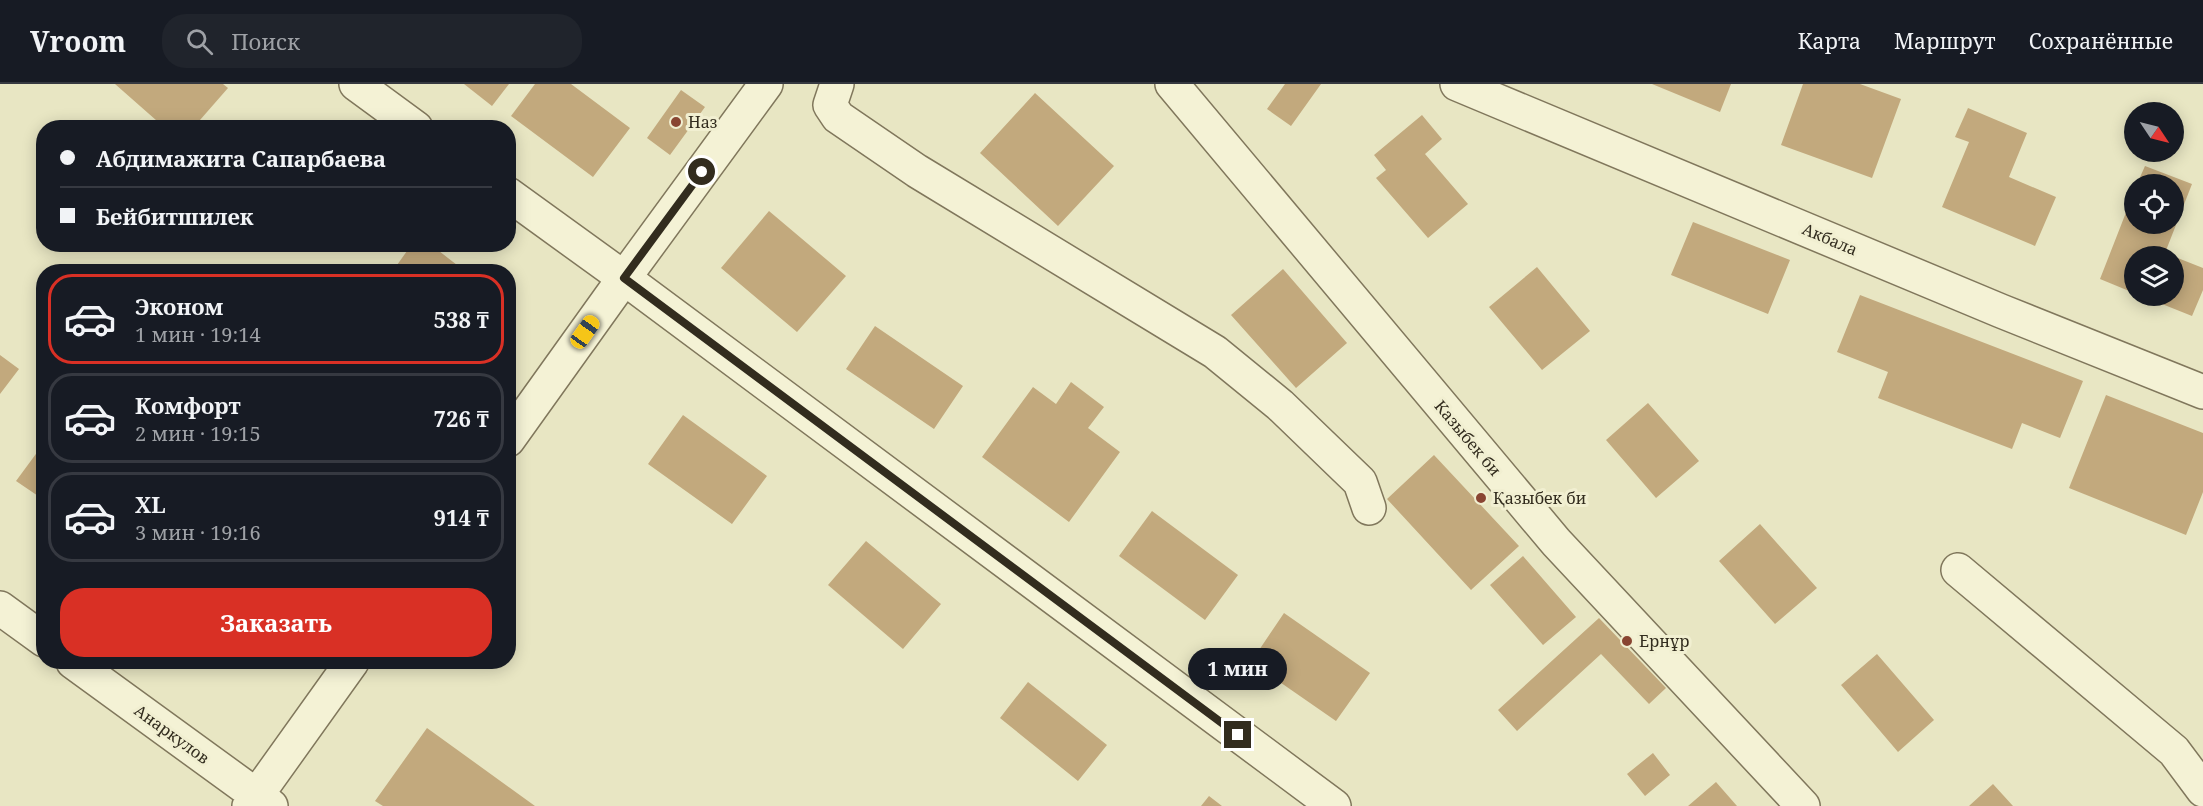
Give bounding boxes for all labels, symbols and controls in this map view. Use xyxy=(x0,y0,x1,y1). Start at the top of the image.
search box xyxy=(162,14,582,68)
text: Vroom xyxy=(30,22,126,60)
icon: search xyxy=(183,25,216,58)
text: Поиск xyxy=(231,26,300,56)
text: Карта xyxy=(1798,27,1861,55)
text: Маршрут xyxy=(1894,27,1996,55)
text: Сохранённые xyxy=(2029,27,2173,55)
north arrow xyxy=(2124,102,2184,162)
map controls xyxy=(2124,102,2184,306)
place label: Наз xyxy=(688,111,717,133)
marker: Наз xyxy=(669,115,683,129)
text: Абдимажита Сапарбаева xyxy=(96,143,386,173)
route start xyxy=(688,158,715,185)
button: locate xyxy=(2124,174,2184,234)
text: Бейбитшилек xyxy=(96,201,253,231)
street label: Акбала xyxy=(1799,218,1861,260)
button: layers xyxy=(2124,246,2184,306)
text: Эконом xyxy=(135,291,223,321)
icon: car xyxy=(63,292,117,346)
text: 538 ₸ xyxy=(434,304,489,334)
car xyxy=(567,312,603,352)
text: 1 мин · 19:14 xyxy=(135,321,261,348)
text: Комфорт xyxy=(135,390,241,420)
icon: car xyxy=(63,391,117,445)
street label: Казыбек би xyxy=(1430,395,1506,481)
text: 726 ₸ xyxy=(434,403,489,433)
text: 2 мин · 19:15 xyxy=(135,420,261,447)
place label: Қазыбек би xyxy=(1493,487,1587,509)
text: XL xyxy=(135,489,166,519)
icon: car xyxy=(63,490,117,544)
marker: Қазыбек би xyxy=(1474,491,1488,505)
text: 914 ₸ xyxy=(434,502,489,532)
text: 3 мин · 19:16 xyxy=(135,519,261,546)
button: Заказать xyxy=(60,588,492,657)
place label: Ернұр xyxy=(1639,630,1689,652)
marker: Ернұр xyxy=(1620,634,1634,648)
callout: 1 мин xyxy=(1188,648,1288,690)
text: 1 мин xyxy=(1207,655,1268,682)
street label: Анаркулов xyxy=(130,699,214,769)
route end xyxy=(1224,721,1251,748)

